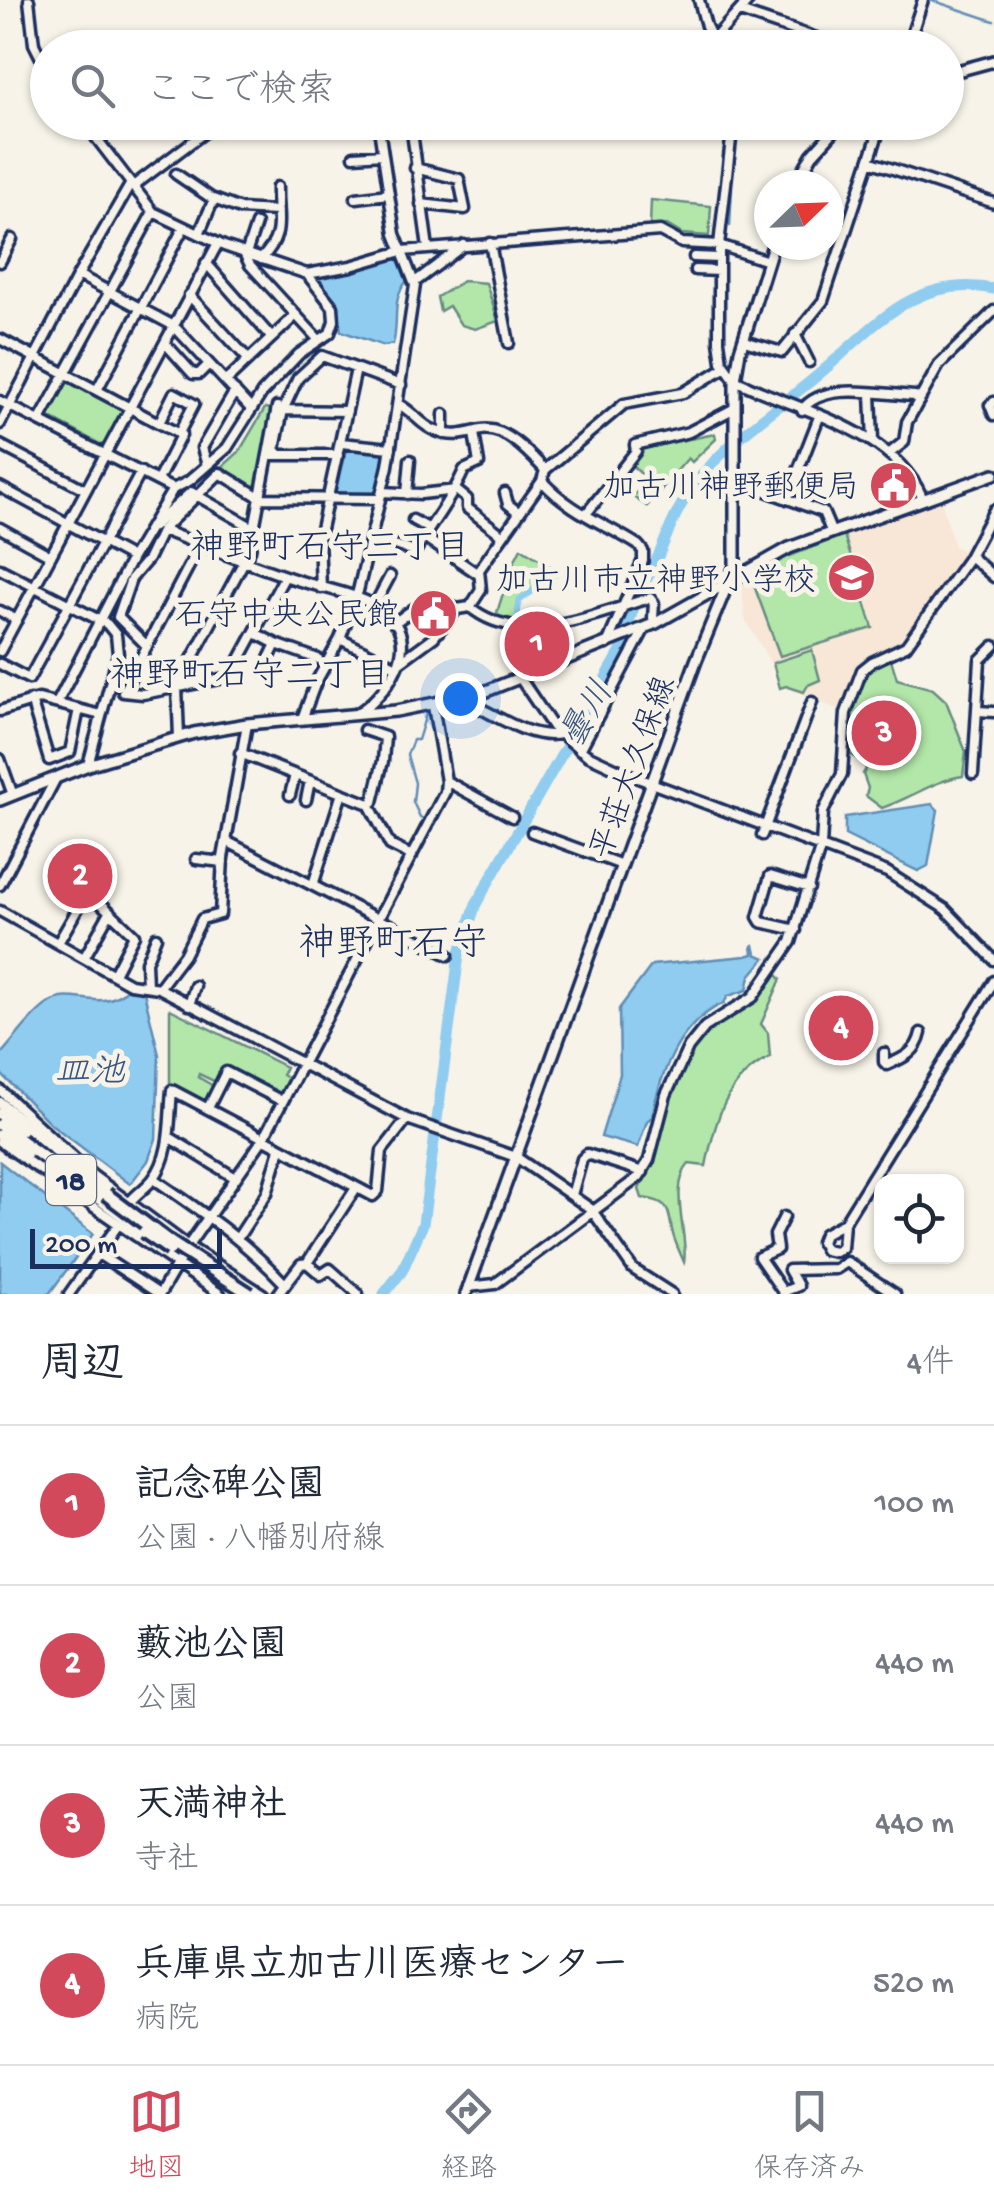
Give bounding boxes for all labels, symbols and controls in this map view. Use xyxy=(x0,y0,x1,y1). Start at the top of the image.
search box xyxy=(30,30,964,140)
icon: search xyxy=(65,58,120,113)
text: ここで検索 xyxy=(145,71,335,115)
north arrow xyxy=(754,170,844,260)
public building icon: 加古川神野郵便局 xyxy=(868,459,920,511)
place label: 加古川神野郵便局 xyxy=(603,470,859,509)
district label: 神野町石守三丁目 xyxy=(190,528,470,571)
school or university icon: 加古川市立神野小学校 xyxy=(825,552,877,604)
place label: 加古川市立神野小学校 xyxy=(496,563,816,602)
public building icon: 石守中央公民館 xyxy=(408,587,460,639)
place label: 石守中央公民館 xyxy=(175,597,399,637)
pin: 1 xyxy=(504,606,570,682)
district label: 神野町石守二丁目 xyxy=(110,656,390,699)
street label: 平荘大久保線 xyxy=(584,672,686,865)
your location xyxy=(435,673,486,724)
water label: 曇川 xyxy=(554,675,625,756)
pin: 3 xyxy=(852,696,916,770)
pin: 2 xyxy=(48,838,112,914)
district label: 神野町石守 xyxy=(298,923,488,969)
pin: 4 xyxy=(808,990,874,1066)
water label: 皿池 xyxy=(55,1053,126,1095)
road number: 18 xyxy=(46,1155,96,1205)
map controls xyxy=(874,1174,964,1264)
button: locate xyxy=(874,1174,964,1264)
scale bar xyxy=(30,1224,222,1268)
text: 200 m xyxy=(45,1230,117,1263)
text: 周辺 xyxy=(40,1343,124,1392)
text: 4件 xyxy=(907,1346,954,1384)
text: 記念碑公園 xyxy=(135,1466,325,1510)
text: 1 xyxy=(66,1486,79,1524)
text: 100 m xyxy=(874,1486,954,1524)
text: 公園 · 八幡別府線 xyxy=(135,1522,384,1560)
text: 藪池公園 xyxy=(135,1626,287,1670)
text: 2 xyxy=(65,1646,80,1684)
text: 440 m xyxy=(875,1646,954,1684)
text: 公園 xyxy=(135,1682,199,1720)
text: 天満神社 xyxy=(135,1786,287,1830)
text: 3 xyxy=(64,1806,81,1844)
text: 440 m xyxy=(875,1806,954,1844)
text: 寺社 xyxy=(135,1842,199,1880)
text: 兵庫県立加古川医療センター xyxy=(135,1946,629,1990)
text: 4 xyxy=(65,1966,80,2004)
text: 520 m xyxy=(873,1966,954,2004)
text: 病院 xyxy=(135,2002,199,2040)
tab: 地図 xyxy=(128,2084,184,2187)
tab: 経路 xyxy=(441,2084,497,2187)
tab: 保存済み xyxy=(754,2084,866,2187)

